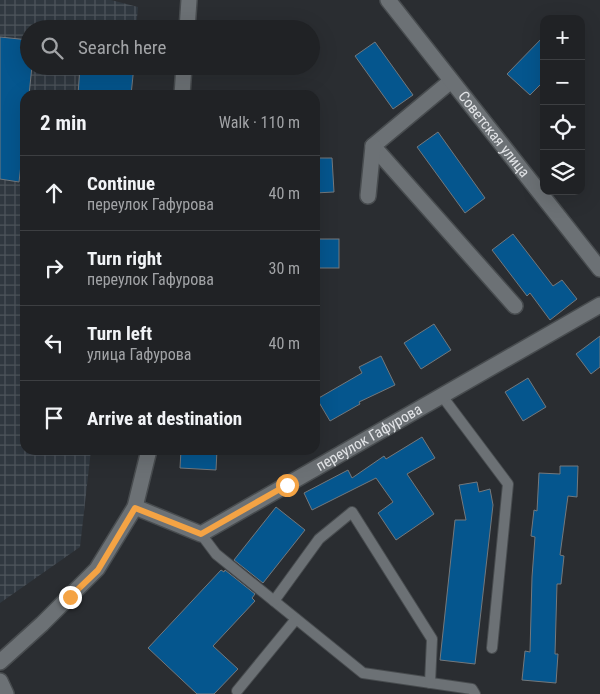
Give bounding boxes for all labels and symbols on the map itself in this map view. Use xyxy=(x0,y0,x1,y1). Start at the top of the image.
street label: Советская улица xyxy=(454,88,533,181)
street label: переулок Гафурова xyxy=(313,400,425,475)
route start xyxy=(276,474,299,497)
route end xyxy=(59,586,82,609)

